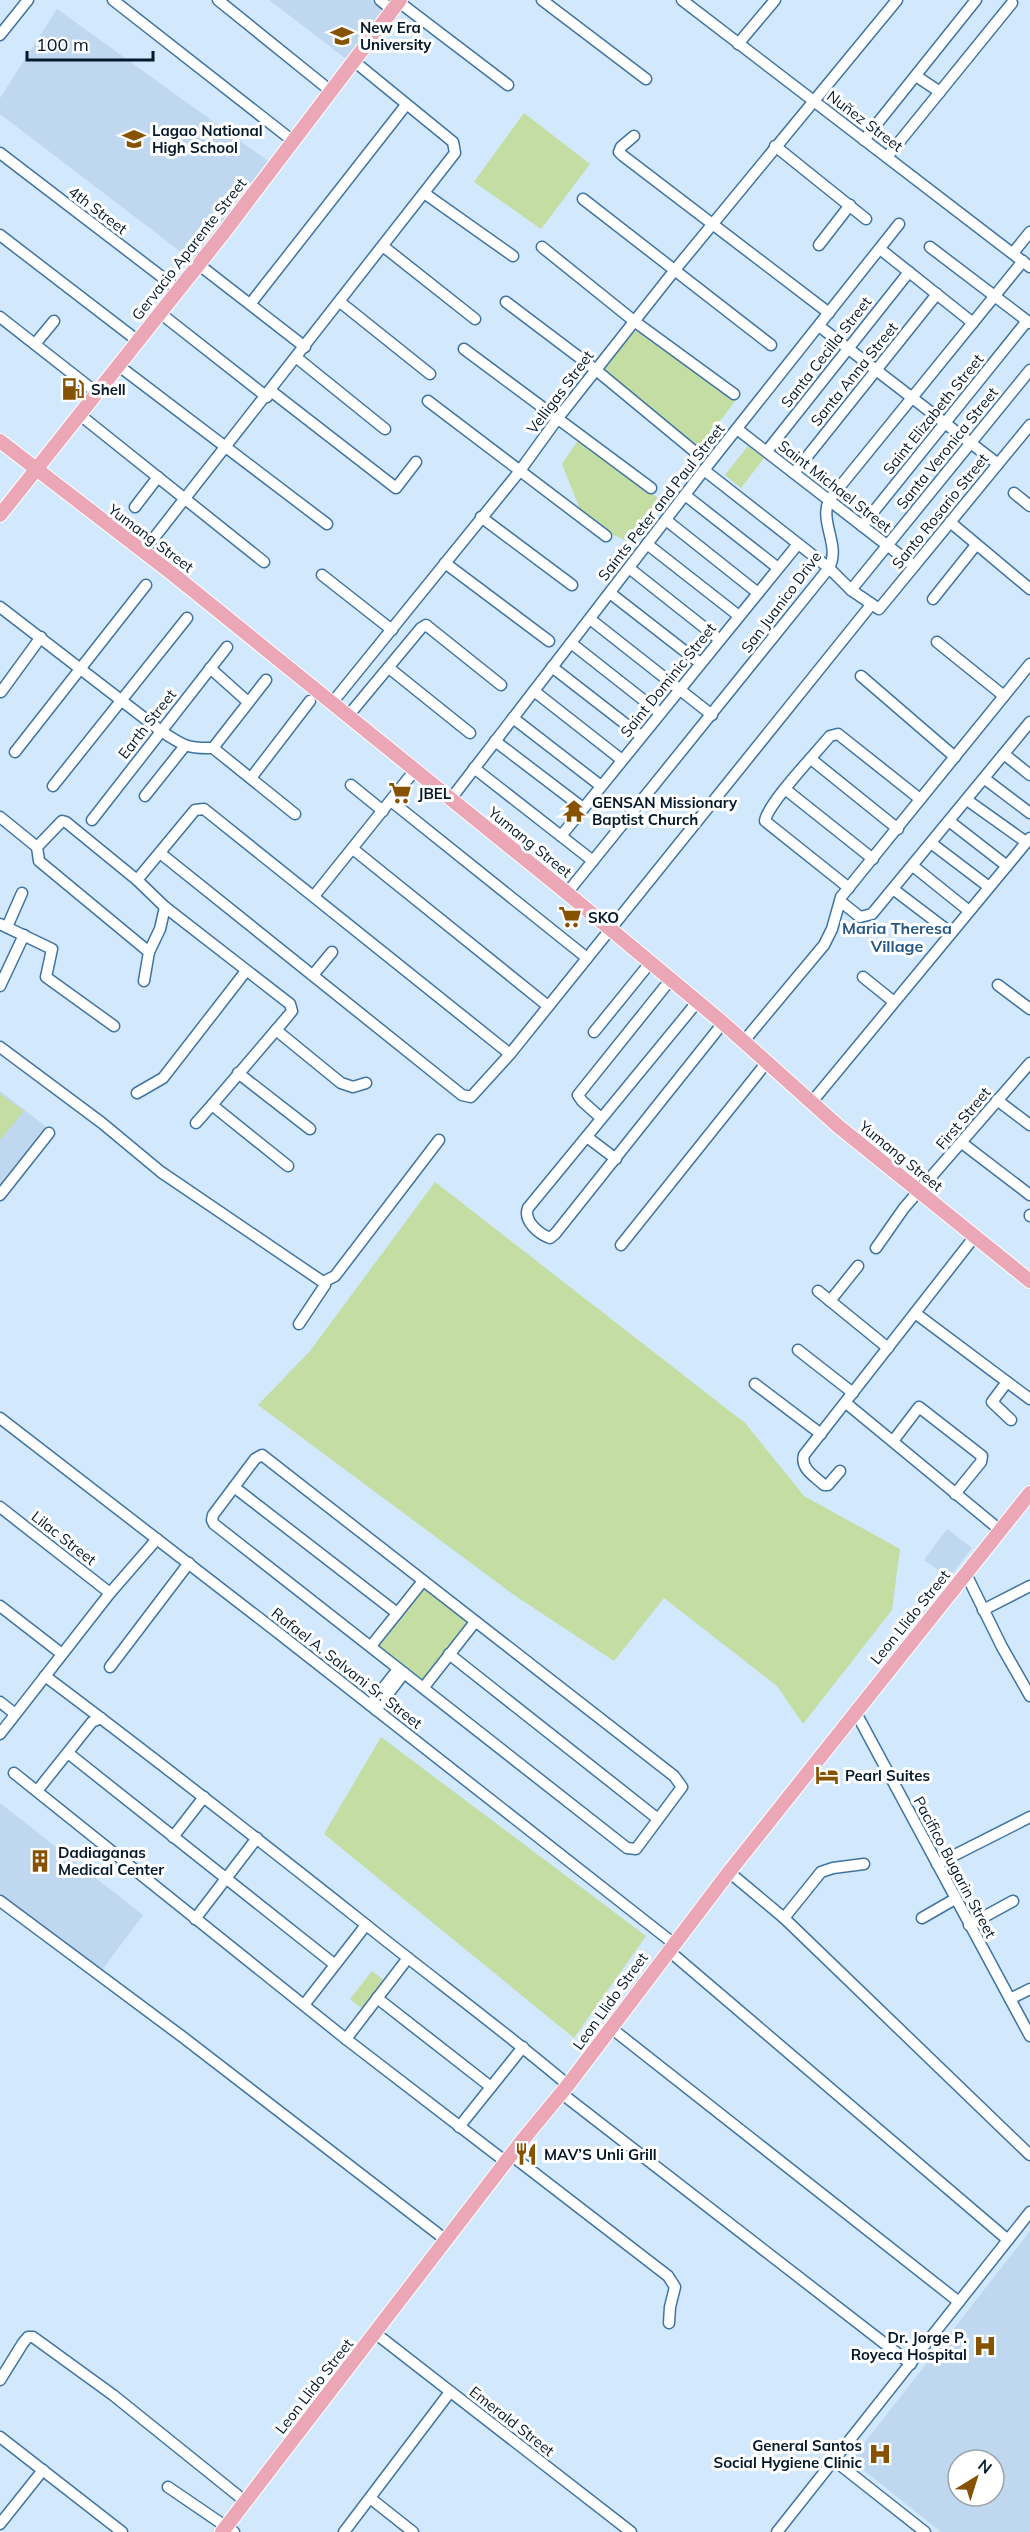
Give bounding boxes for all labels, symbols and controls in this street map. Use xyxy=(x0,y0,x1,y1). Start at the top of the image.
place label: New Era University xyxy=(360,18,432,54)
school or university icon: New Era University xyxy=(329,23,355,49)
scale bar xyxy=(27,24,153,62)
text: 100 m xyxy=(36,33,89,56)
street label: Nuñez Street xyxy=(823,86,907,156)
place label: Lagao National High School xyxy=(152,121,263,157)
school or university icon: Lagao National High School xyxy=(121,126,147,152)
street label: Gervacio Aparente Street xyxy=(128,174,250,324)
street label: 4th Street xyxy=(65,182,131,238)
street label: Santa Cecilla Street xyxy=(777,293,875,411)
street label: Santa Anna Street xyxy=(806,318,902,430)
street label: Velligas Street xyxy=(523,347,597,437)
street label: Saint Elizabeth Street xyxy=(879,350,987,478)
fuel station icon: Shell xyxy=(60,376,86,402)
place label: Shell xyxy=(91,380,126,399)
street label: Santa Veronica Street xyxy=(892,383,1002,513)
street label: Saints Peter and Paul Street xyxy=(594,420,728,584)
street label: Saint Michael Street xyxy=(775,436,895,536)
street label: Santo Rosario Street xyxy=(888,449,992,573)
street label: Yumang Street xyxy=(104,499,197,576)
street label: San Juanico Drive xyxy=(737,548,825,656)
street label: Saint Dominic Street xyxy=(616,619,720,741)
street label: Earth Street xyxy=(114,685,180,763)
supermarket icon: JBEL xyxy=(387,780,413,806)
place label: JBEL xyxy=(418,784,452,803)
place label: GENSAN Missionary Baptist Church xyxy=(592,793,738,829)
temple icon: GENSAN Missionary Baptist Church xyxy=(561,798,587,824)
street label: Yumang Street xyxy=(484,802,576,882)
supermarket icon: SKO xyxy=(557,904,583,930)
place label: SKO xyxy=(588,908,619,927)
district label: Maria Theresa Village xyxy=(842,918,952,956)
street label: First Street xyxy=(931,1083,995,1153)
street label: Yumang Street xyxy=(855,1116,947,1196)
street label: Lilac Street xyxy=(28,1507,100,1569)
street label: Leon Llido Street xyxy=(866,1566,954,1668)
street label: Rafael A. Salvani Sr. Street xyxy=(268,1603,426,1733)
hotel icon: Pearl Suites xyxy=(814,1762,840,1788)
place label: Pearl Suites xyxy=(845,1766,930,1785)
street label: Pacifico Bugarin Street xyxy=(910,1793,1000,1941)
place label: Dadiaganas Medical Center xyxy=(58,1843,164,1879)
building icon: Dadiaganas Medical Center xyxy=(27,1848,53,1874)
street label: Leon Llido Street xyxy=(568,1949,652,2053)
restaurant icon: MAV’S Unli Grill xyxy=(513,2141,539,2167)
place label: MAV’S Unli Grill xyxy=(544,2145,657,2164)
place label: Dr. Jorge P. Royeca Hospital xyxy=(851,2328,967,2364)
hospital icon: Dr. Jorge P. Royeca Hospital xyxy=(972,2333,998,2359)
street label: Leon Llido Street xyxy=(271,2335,357,2437)
street label: Emerald Street xyxy=(466,2382,558,2460)
place label: General Santos Social Hygiene Clinic xyxy=(714,2436,862,2472)
hospital icon: General Santos Social Hygiene Clinic xyxy=(867,2441,893,2467)
north arrow xyxy=(946,2448,1006,2508)
text: N xyxy=(974,2455,996,2478)

